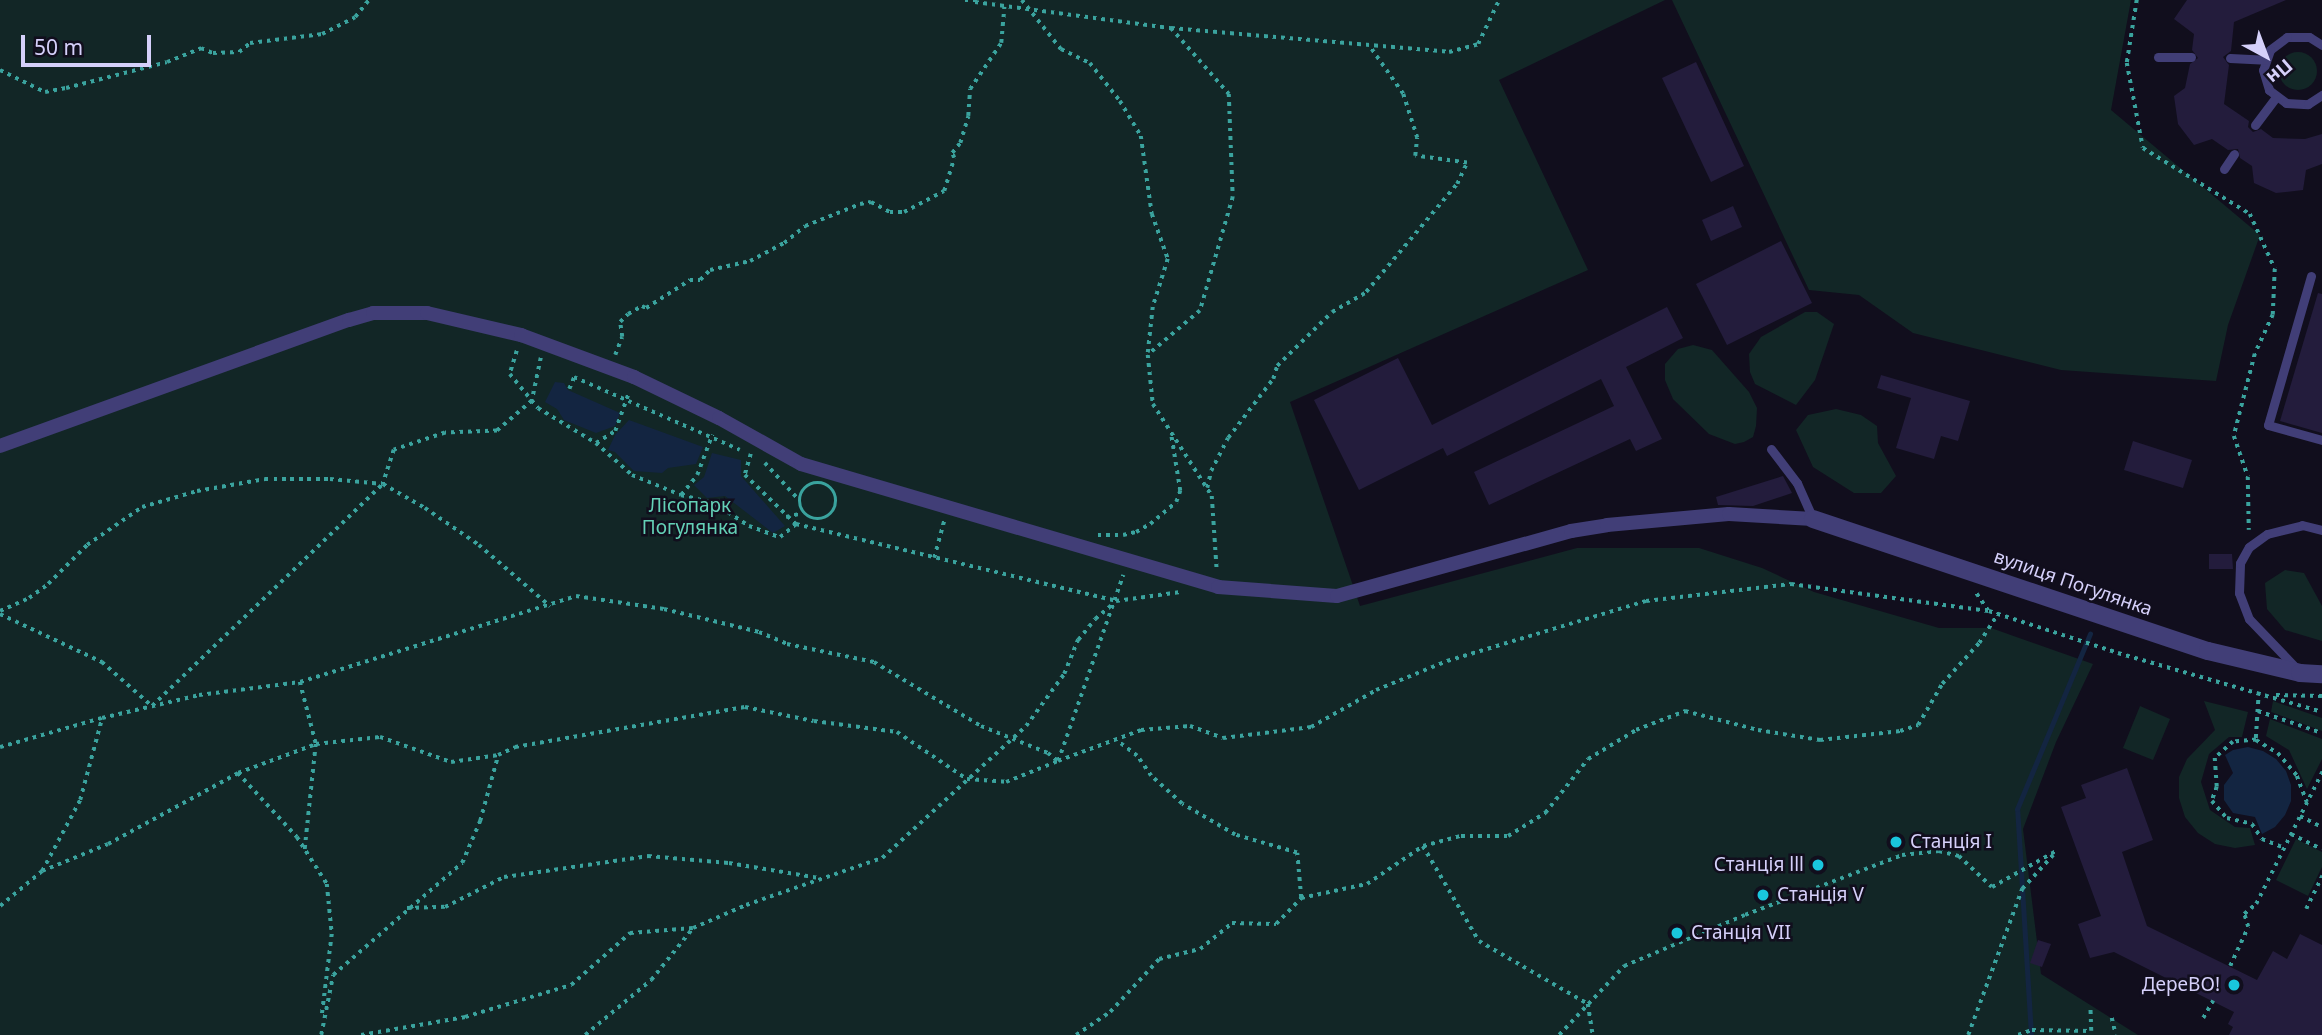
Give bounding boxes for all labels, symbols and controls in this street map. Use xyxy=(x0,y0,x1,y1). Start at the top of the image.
scale bar xyxy=(24,21,154,65)
north arrow xyxy=(2231,21,2301,91)
text: 50 m xyxy=(34,33,83,61)
text: Пн xyxy=(2261,53,2298,90)
park label: Лісопарк Погулянка xyxy=(642,495,738,539)
street label: вулиця Погулянка xyxy=(1991,545,2155,621)
place label: Cтанція I xyxy=(1910,831,1992,853)
marker: Cтанція I xyxy=(1888,834,1904,850)
place label: Cтанція lll xyxy=(1714,854,1804,876)
marker: Cтанція lll xyxy=(1810,857,1826,873)
place label: Cтанція V xyxy=(1777,884,1864,906)
marker: Cтанція V xyxy=(1755,887,1771,903)
place label: Станція VII xyxy=(1691,922,1791,944)
marker: Станція VII xyxy=(1669,925,1685,941)
place label: ДереВО! xyxy=(2142,974,2220,996)
marker: ДереВО! xyxy=(2226,977,2242,993)

